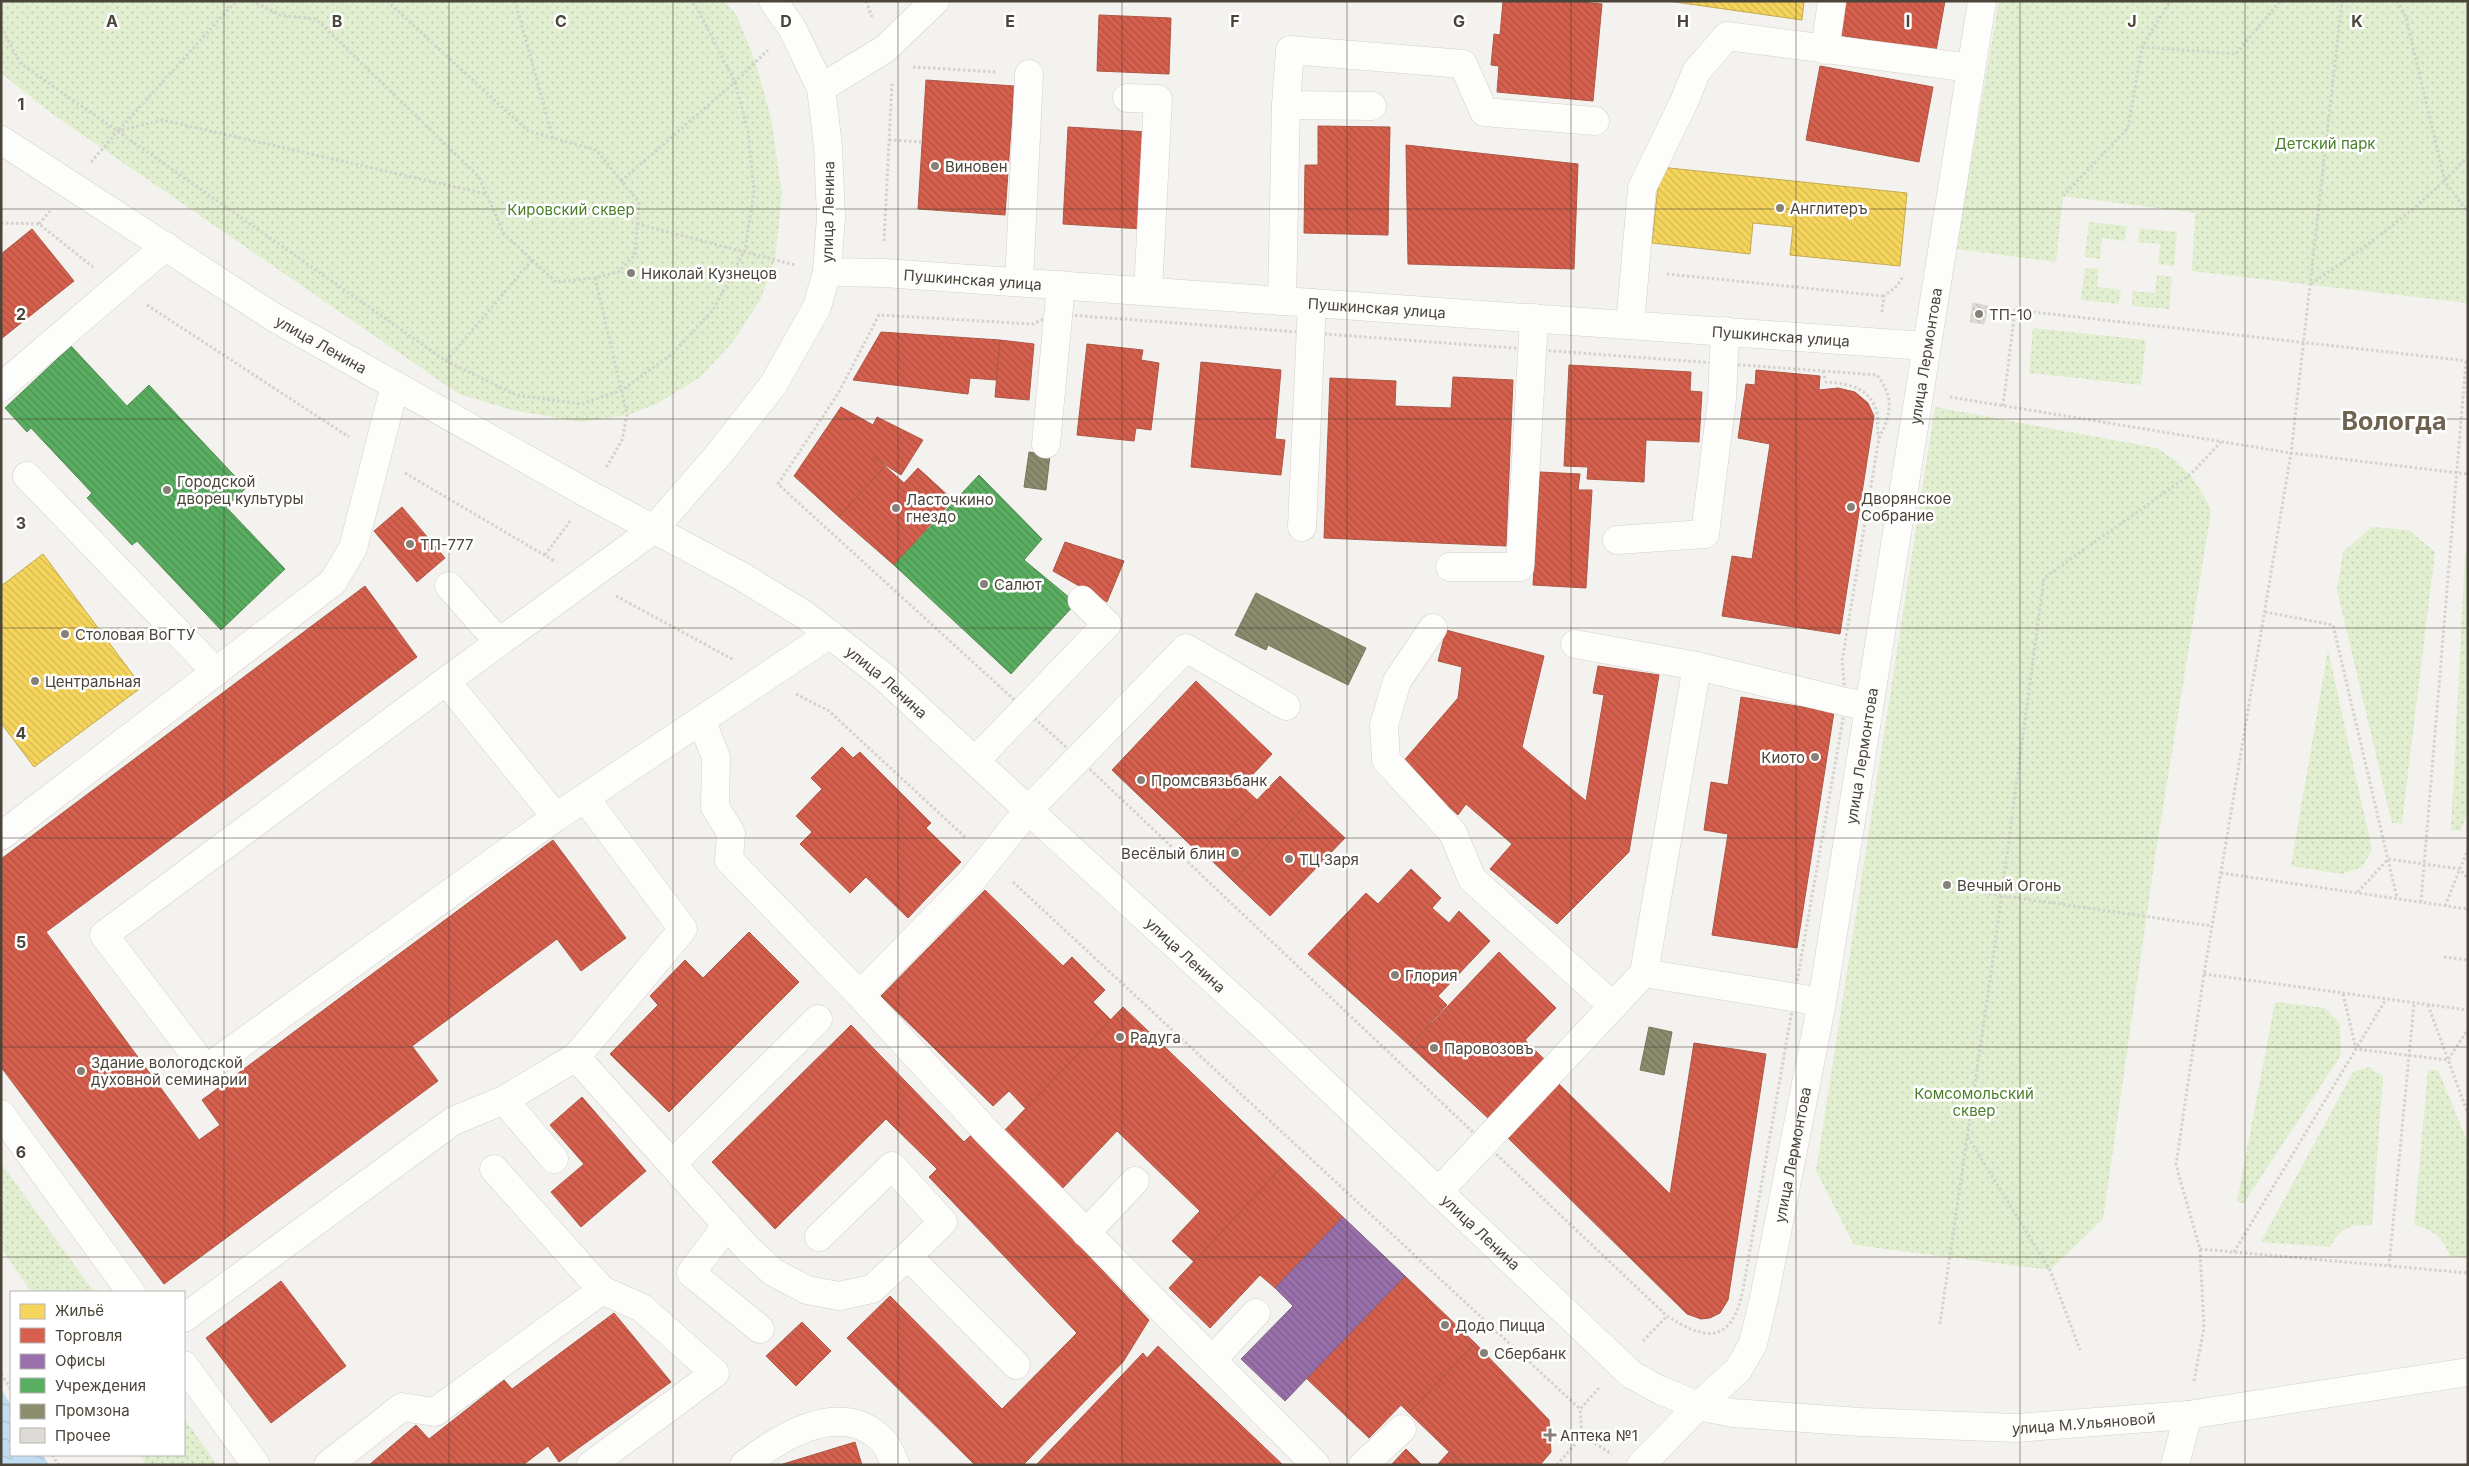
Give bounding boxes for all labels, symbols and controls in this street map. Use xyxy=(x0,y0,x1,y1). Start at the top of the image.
text: A xyxy=(106,11,118,31)
text: B xyxy=(332,11,342,31)
text: C xyxy=(555,11,567,31)
text: D xyxy=(780,11,792,31)
text: E xyxy=(1005,11,1015,31)
text: F xyxy=(1230,11,1240,31)
text: G xyxy=(1453,11,1465,31)
text: H xyxy=(1677,11,1689,31)
text: I xyxy=(1906,11,1910,31)
text: J xyxy=(2127,11,2137,31)
text: K xyxy=(2351,11,2363,31)
text: 1 xyxy=(18,94,24,114)
park label: Детский парк xyxy=(2275,134,2376,153)
place label: Виновен xyxy=(945,157,1008,176)
marker: Виновен xyxy=(929,160,941,172)
street label: улица Ленина xyxy=(818,161,838,263)
place label: Англитеръ xyxy=(1790,199,1868,218)
park label: Кировский сквер xyxy=(507,200,635,219)
marker: Англитеръ xyxy=(1774,202,1786,214)
place label: Николай Кузнецов xyxy=(641,264,777,283)
street label: Пушкинская улица xyxy=(903,265,1042,294)
marker: Николай Кузнецов xyxy=(625,267,637,279)
street label: улица Лермонтова xyxy=(1905,286,1946,426)
street label: Пушкинская улица xyxy=(1307,293,1446,322)
text: 2 xyxy=(16,304,26,324)
place label: ТП-10 xyxy=(1989,305,2032,324)
marker: ТП-10 xyxy=(1973,308,1985,320)
street label: улица Ленина xyxy=(272,311,371,377)
street label: Пушкинская улица xyxy=(1711,322,1850,350)
district label: Вологда xyxy=(2342,406,2446,436)
place label: Городской дворец культуры xyxy=(177,472,303,508)
marker: Городской дворец культуры xyxy=(161,484,173,496)
place label: Дворянское Собрание xyxy=(1861,489,1951,525)
place label: Ласточкино гнездо xyxy=(906,490,994,526)
marker: Дворянское Собрание xyxy=(1845,501,1857,513)
marker: Ласточкино гнездо xyxy=(890,502,902,514)
text: 3 xyxy=(16,513,26,533)
place label: ТП-777 xyxy=(420,535,473,554)
marker: ТП-777 xyxy=(404,538,416,550)
place label: Салют xyxy=(994,575,1042,594)
marker: Салют xyxy=(978,578,990,590)
place label: Столовая ВоГТУ xyxy=(75,625,196,644)
marker: Столовая ВоГТУ xyxy=(59,628,71,640)
street label: улица Ленина xyxy=(842,641,932,722)
place label: Центральная xyxy=(45,672,141,691)
marker: Центральная xyxy=(29,675,41,687)
street label: улица Лермонтова xyxy=(1841,686,1882,826)
text: 4 xyxy=(16,723,27,743)
place label: Киото xyxy=(1761,748,1805,767)
marker: Киото xyxy=(1809,751,1821,763)
place label: Промсвязьбанк xyxy=(1151,771,1267,790)
marker: Промсвязьбанк xyxy=(1135,774,1147,786)
place label: Весёлый блин xyxy=(1121,844,1225,863)
marker: Весёлый блин xyxy=(1229,847,1241,859)
place label: ТЦ Заря xyxy=(1299,850,1359,869)
marker: ТЦ Заря xyxy=(1283,853,1295,865)
place label: Вечный Огонь xyxy=(1957,876,2061,895)
marker: Вечный Огонь xyxy=(1941,879,1953,891)
street label: улица Ленина xyxy=(1142,913,1230,996)
text: 5 xyxy=(16,932,26,952)
place label: Глория xyxy=(1405,966,1458,985)
marker: Глория xyxy=(1389,969,1401,981)
place label: Радуга xyxy=(1130,1028,1181,1047)
marker: Радуга xyxy=(1114,1031,1126,1043)
place label: Паровозовъ xyxy=(1444,1039,1534,1058)
marker: Паровозовъ xyxy=(1428,1042,1440,1054)
place label: Здание вологодской духовной семинарии xyxy=(91,1053,247,1089)
marker: Здание вологодской духовной семинарии xyxy=(75,1065,87,1077)
park label: Комсомольский сквер xyxy=(1914,1084,2034,1120)
street label: улица Лермонтова xyxy=(1769,1085,1815,1225)
text: 6 xyxy=(16,1142,26,1162)
street label: улица Ленина xyxy=(1438,1190,1525,1274)
legend xyxy=(10,1291,185,1456)
text: Жильё xyxy=(55,1301,104,1320)
place label: Додо Пицца xyxy=(1455,1316,1545,1335)
marker: Додо Пицца xyxy=(1439,1319,1451,1331)
text: Торговля xyxy=(55,1326,122,1345)
place label: Сбербанк xyxy=(1494,1344,1566,1363)
marker: Сбербанк xyxy=(1478,1347,1490,1359)
text: Офисы xyxy=(55,1351,105,1370)
text: Учреждения xyxy=(55,1376,146,1395)
text: Промзона xyxy=(55,1401,130,1420)
street label: улица М.Ульяновой xyxy=(2012,1408,2156,1438)
text: Прочее xyxy=(55,1426,111,1445)
place label: Аптека №1 xyxy=(1560,1426,1638,1445)
marker: Аптека №1 xyxy=(1544,1429,1556,1441)

